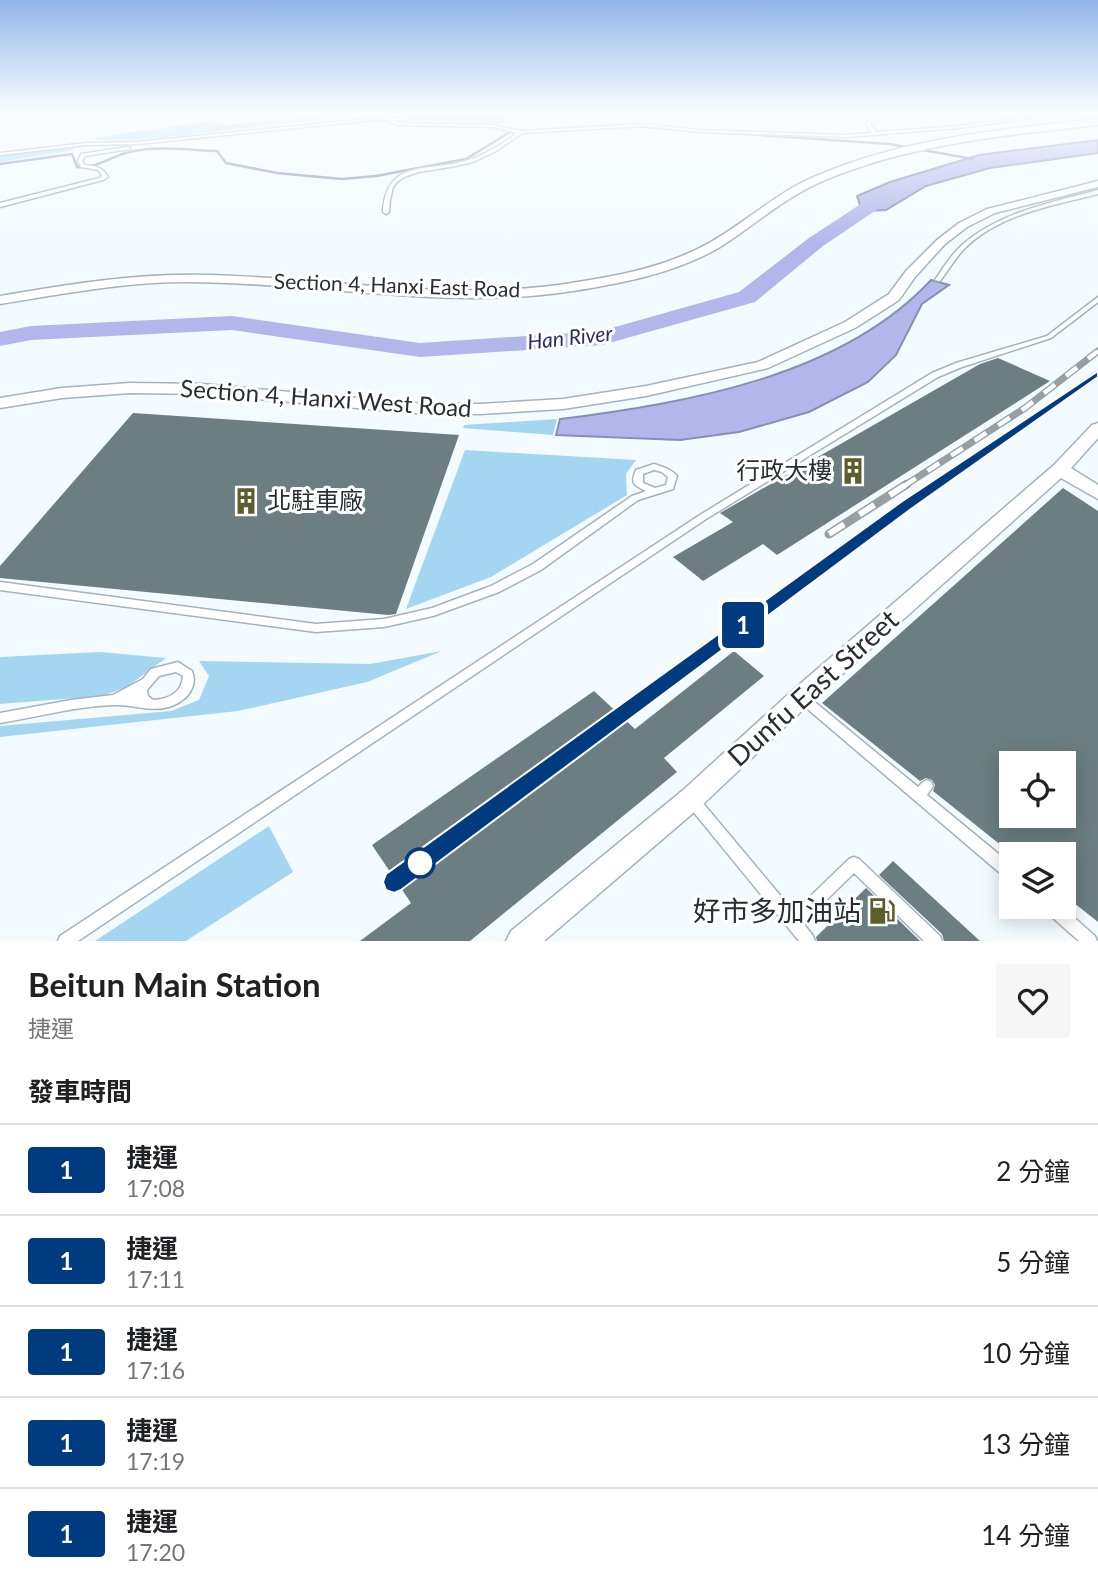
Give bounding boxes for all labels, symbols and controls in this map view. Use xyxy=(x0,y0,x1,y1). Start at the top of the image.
street label: Section 4, Hanxi East Road xyxy=(273,268,521,301)
water label: Han River xyxy=(526,320,614,353)
street label: Section 4, Hanxi West Road xyxy=(180,373,473,422)
place label: 行政大樓 xyxy=(736,455,832,484)
building icon: 行政大樓 xyxy=(838,456,868,486)
place label: 北駐車廠 xyxy=(267,485,363,514)
building icon: 北駐車廠 xyxy=(231,486,261,516)
street label: Dunfu East Street xyxy=(720,602,905,773)
line badge: 1 xyxy=(720,602,766,648)
text: 1 xyxy=(736,610,750,639)
map controls xyxy=(999,751,1076,919)
button: locate xyxy=(999,751,1076,828)
button: layers xyxy=(999,842,1076,919)
unlabelled marker xyxy=(405,848,435,878)
place label: 好市多加油站 xyxy=(693,893,861,927)
fuel station icon: 好市多加油站 xyxy=(867,896,897,926)
text: Beitun Main Station xyxy=(28,964,321,1004)
button: heart xyxy=(996,964,1070,1038)
text: 捷運 xyxy=(28,1014,74,1042)
text: 發車時間 xyxy=(28,1075,132,1107)
text: 捷運 xyxy=(126,1141,178,1173)
text: 1 xyxy=(60,1155,73,1184)
text: 2 分鐘 xyxy=(996,1155,1070,1187)
text: 17:08 xyxy=(126,1174,185,1202)
text: 捷運 xyxy=(126,1232,178,1264)
text: 1 xyxy=(60,1246,73,1275)
text: 5 分鐘 xyxy=(996,1246,1070,1278)
text: 17:11 xyxy=(126,1265,185,1293)
text: 捷運 xyxy=(126,1323,178,1355)
text: 1 xyxy=(60,1337,73,1366)
text: 10 分鐘 xyxy=(981,1337,1070,1369)
text: 17:16 xyxy=(126,1356,185,1384)
text: 捷運 xyxy=(126,1414,178,1446)
text: 1 xyxy=(60,1428,73,1457)
text: 13 分鐘 xyxy=(981,1428,1070,1460)
text: 17:19 xyxy=(126,1447,185,1475)
text: 捷運 xyxy=(126,1505,178,1537)
text: 1 xyxy=(60,1519,73,1548)
text: 14 分鐘 xyxy=(981,1519,1070,1551)
text: 17:20 xyxy=(126,1538,185,1566)

